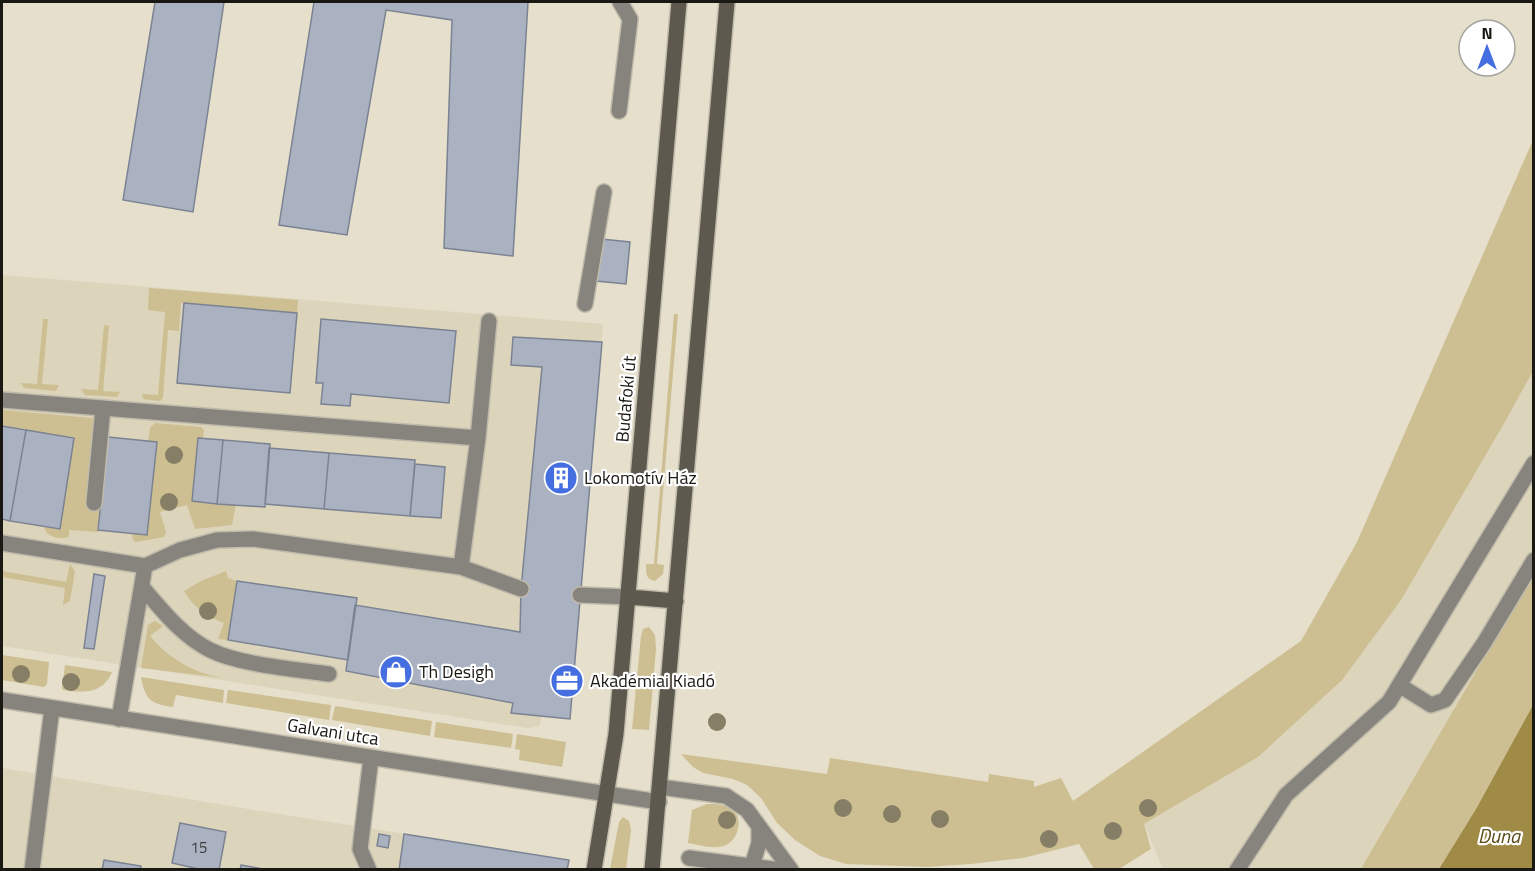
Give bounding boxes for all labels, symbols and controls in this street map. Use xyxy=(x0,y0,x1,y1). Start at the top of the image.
north arrow xyxy=(1457,18,1517,78)
text: N xyxy=(1481,21,1493,45)
street label: Budafoki út xyxy=(608,354,643,443)
building icon: Lokomotív Ház xyxy=(543,460,579,496)
place label: Lokomotív Ház xyxy=(584,464,697,491)
shop icon: Th Desigh xyxy=(378,654,414,690)
place label: Th Desigh xyxy=(419,658,494,685)
office icon: Akadémiai Kiadó xyxy=(549,663,585,699)
place label: Akadémiai Kiadó xyxy=(590,667,715,694)
street label: Galvani utca xyxy=(285,711,381,752)
water label: Duna xyxy=(1478,820,1521,851)
house number: 15 xyxy=(191,836,207,859)

